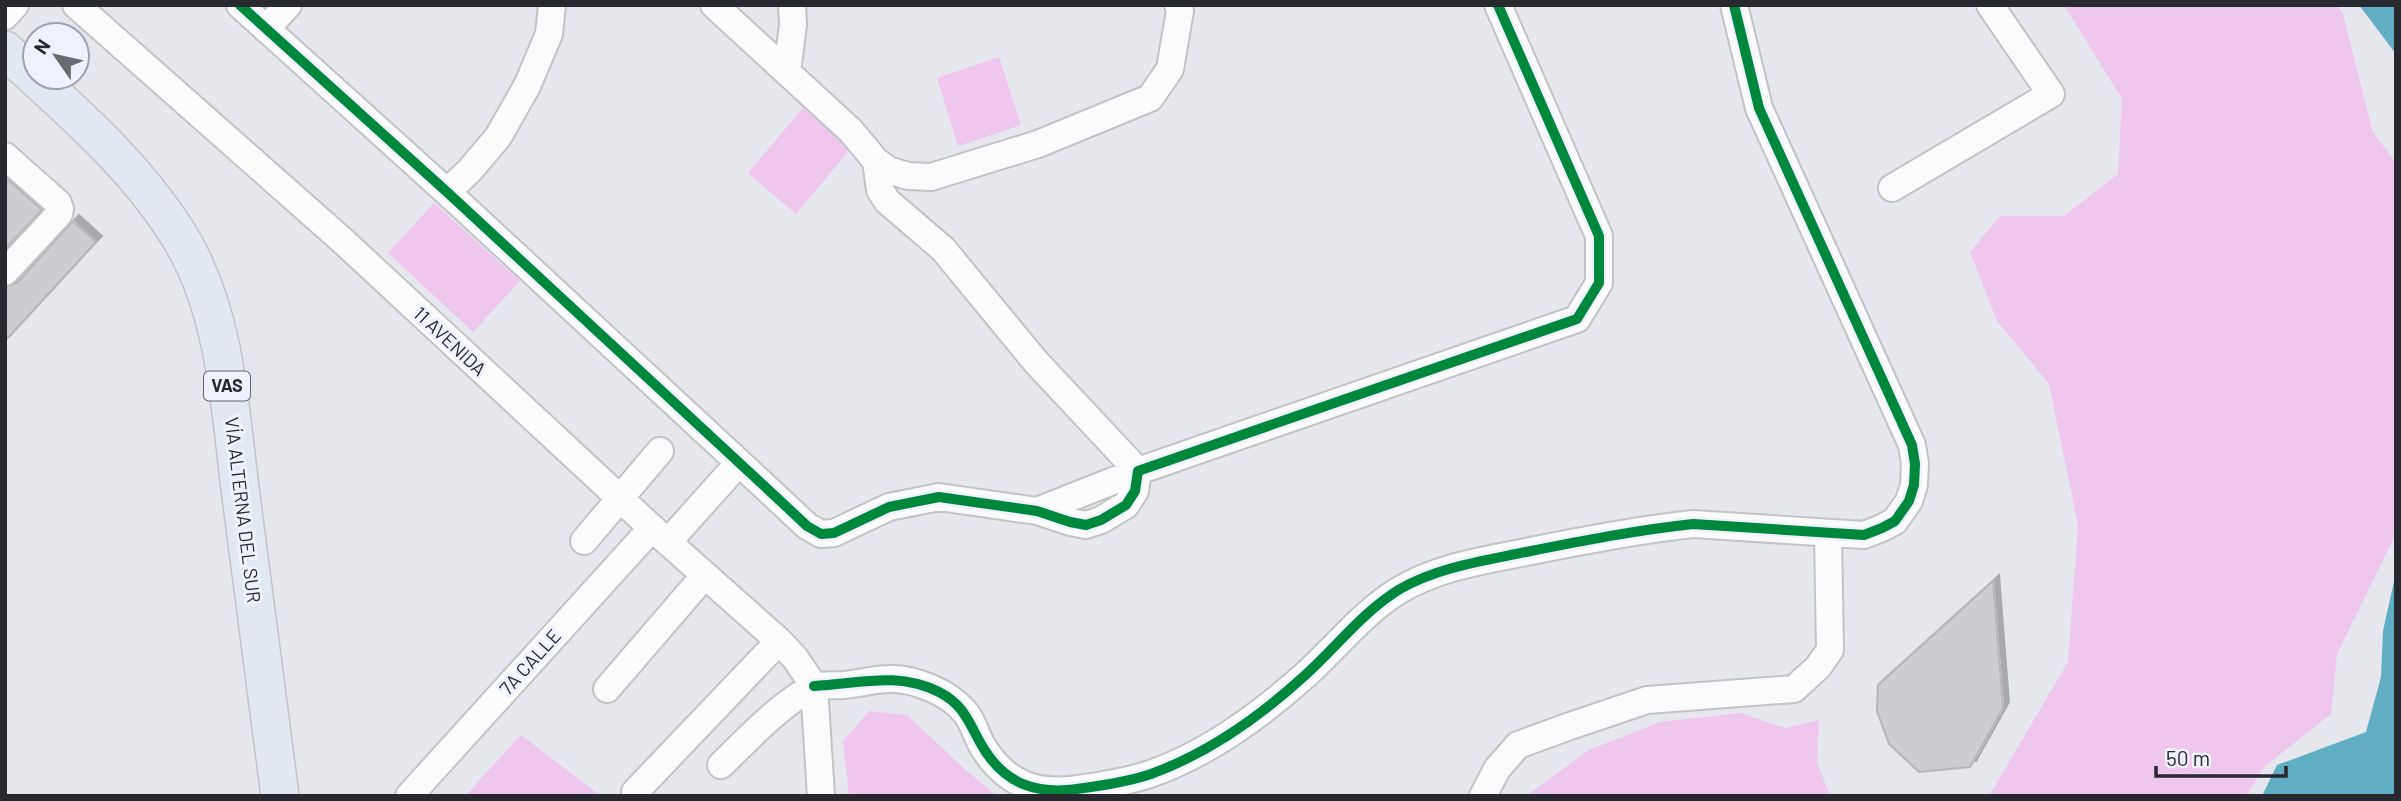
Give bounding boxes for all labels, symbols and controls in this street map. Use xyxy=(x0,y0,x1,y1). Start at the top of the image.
north arrow xyxy=(21,21,91,91)
text: N xyxy=(28,35,55,58)
street label: 11 AVENIDA xyxy=(409,301,491,380)
road number: VAS xyxy=(204,372,250,400)
street label: VÍA ALTERNA DEL SUR xyxy=(221,416,266,604)
street label: 7A CALLE xyxy=(494,624,565,699)
scale bar xyxy=(2156,734,2286,778)
text: 50 m xyxy=(2166,745,2210,770)

